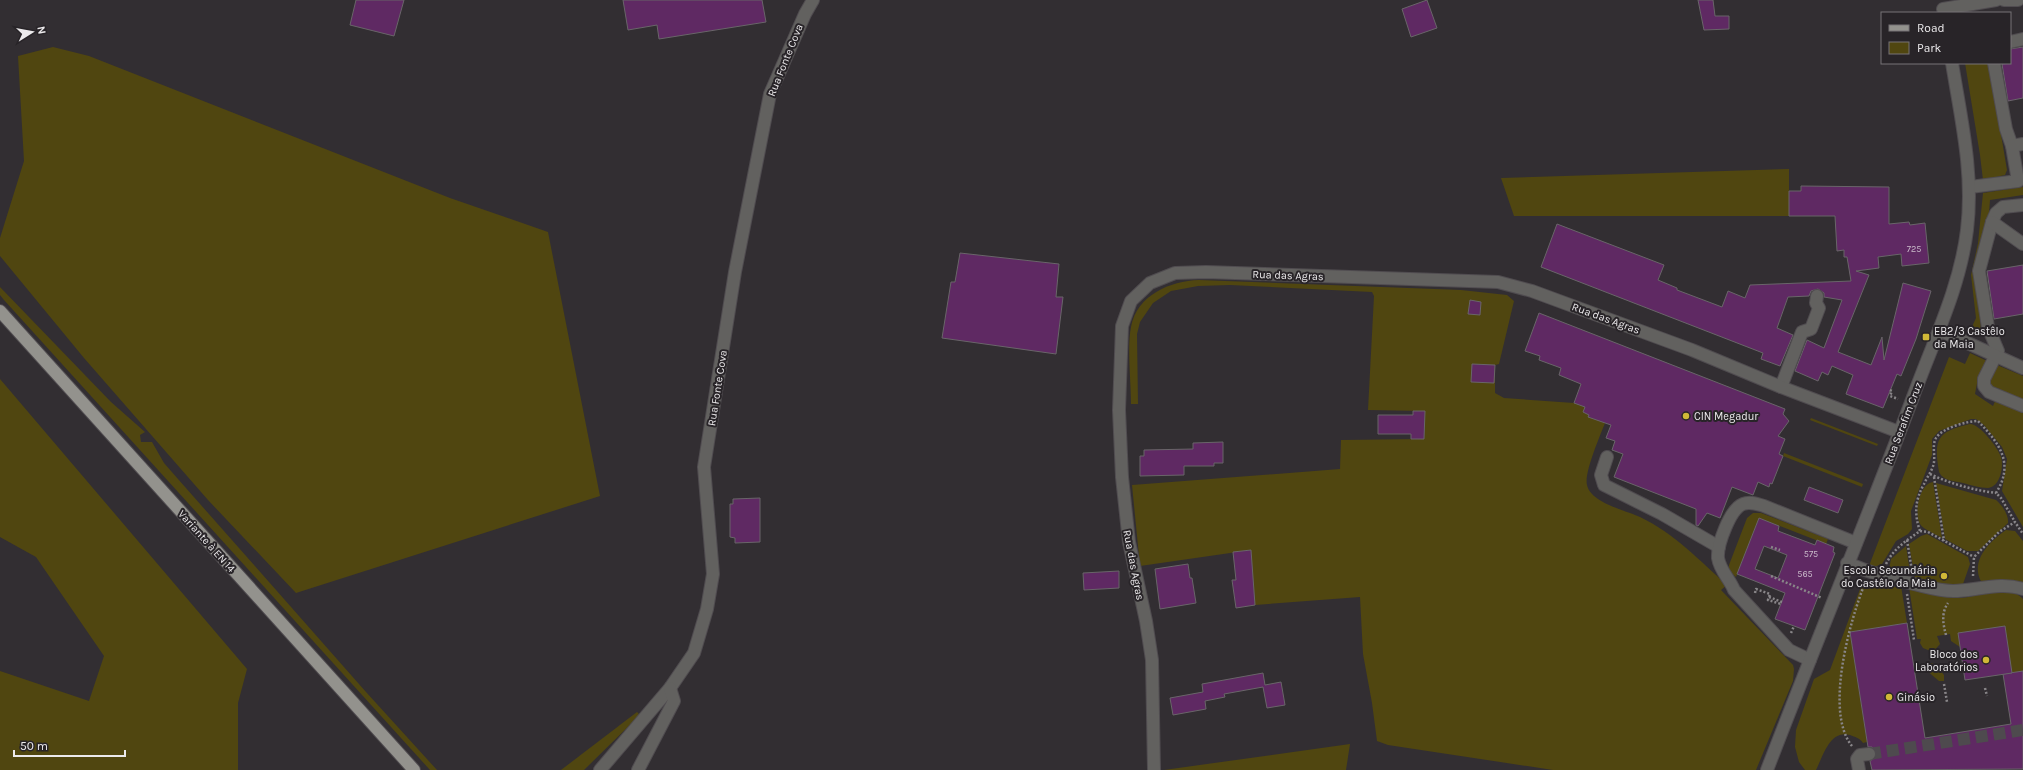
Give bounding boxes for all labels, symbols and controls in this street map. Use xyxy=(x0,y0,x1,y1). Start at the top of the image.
north arrow xyxy=(12,12,52,52)
legend xyxy=(1881,12,2011,64)
text: Road xyxy=(1917,21,1945,35)
street label: Rua Fonte Cova xyxy=(765,22,806,98)
text: N xyxy=(34,25,48,35)
text: Park xyxy=(1917,41,1942,55)
house number: 725 xyxy=(1907,244,1921,254)
street label: Rua das Agras xyxy=(1252,268,1324,283)
street label: Rua das Agras xyxy=(1570,300,1642,337)
place label: EB2/3 Castêlo da Maia xyxy=(1934,325,2005,351)
marker: EB2/3 Castêlo da Maia xyxy=(1921,332,1931,342)
street label: Rua Fonte Cova xyxy=(705,349,730,427)
street label: Rua Serafim Cruz xyxy=(1882,380,1925,466)
place label: CIN Megadur xyxy=(1694,410,1758,423)
marker: CIN Megadur xyxy=(1681,411,1691,421)
street label: Variante à EN 14 xyxy=(175,508,238,575)
street label: Rua das Agras xyxy=(1120,529,1147,602)
house number: 575 xyxy=(1804,549,1818,559)
place label: Escola Secundária do Castêlo da Maia xyxy=(1841,564,1936,590)
house number: 565 xyxy=(1797,569,1813,579)
marker: Escola Secundária do Castêlo da Maia xyxy=(1939,571,1949,581)
place label: Bloco dos Laboratórios xyxy=(1915,648,1978,674)
marker: Bloco dos Laboratórios xyxy=(1981,655,1991,665)
place label: Ginásio xyxy=(1897,691,1935,704)
marker: Ginásio xyxy=(1884,692,1894,702)
scale bar xyxy=(14,732,125,758)
text: 50 m xyxy=(20,739,48,753)

